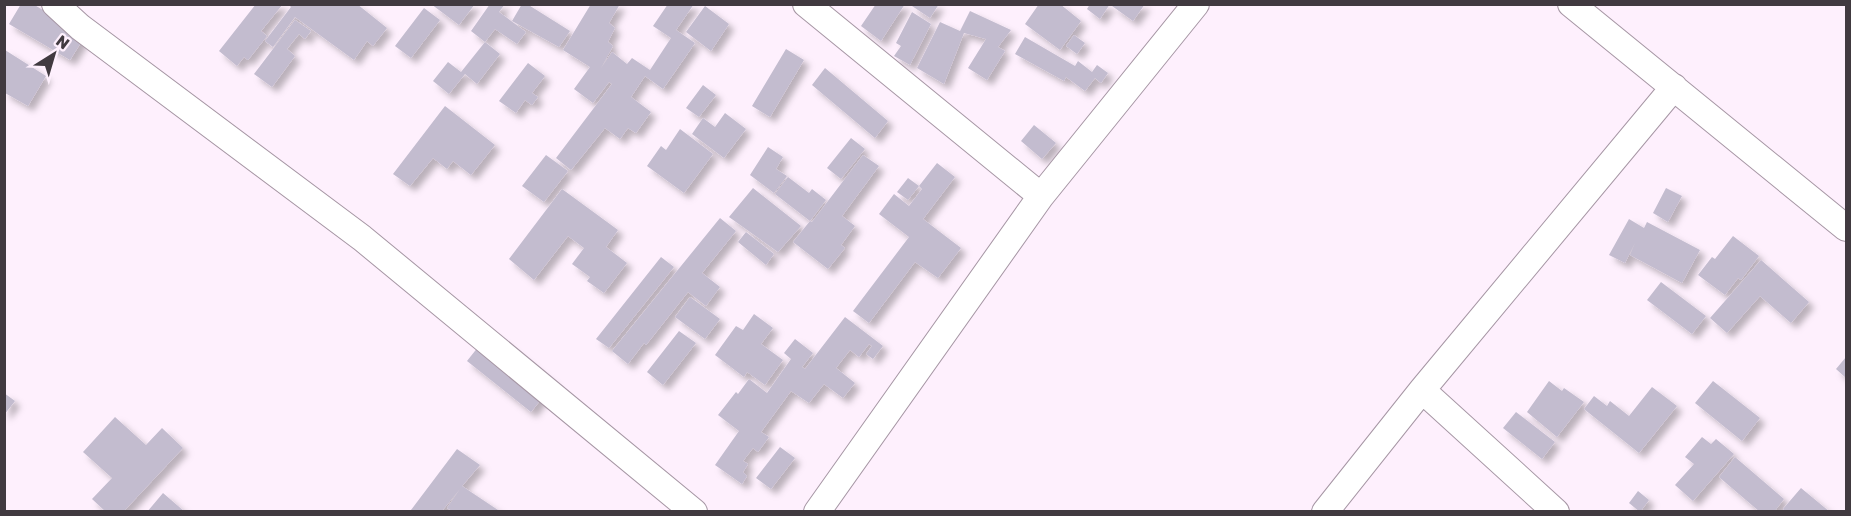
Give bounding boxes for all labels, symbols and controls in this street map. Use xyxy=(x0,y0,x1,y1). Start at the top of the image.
north arrow xyxy=(24,24,84,84)
text: N xyxy=(52,31,73,53)

